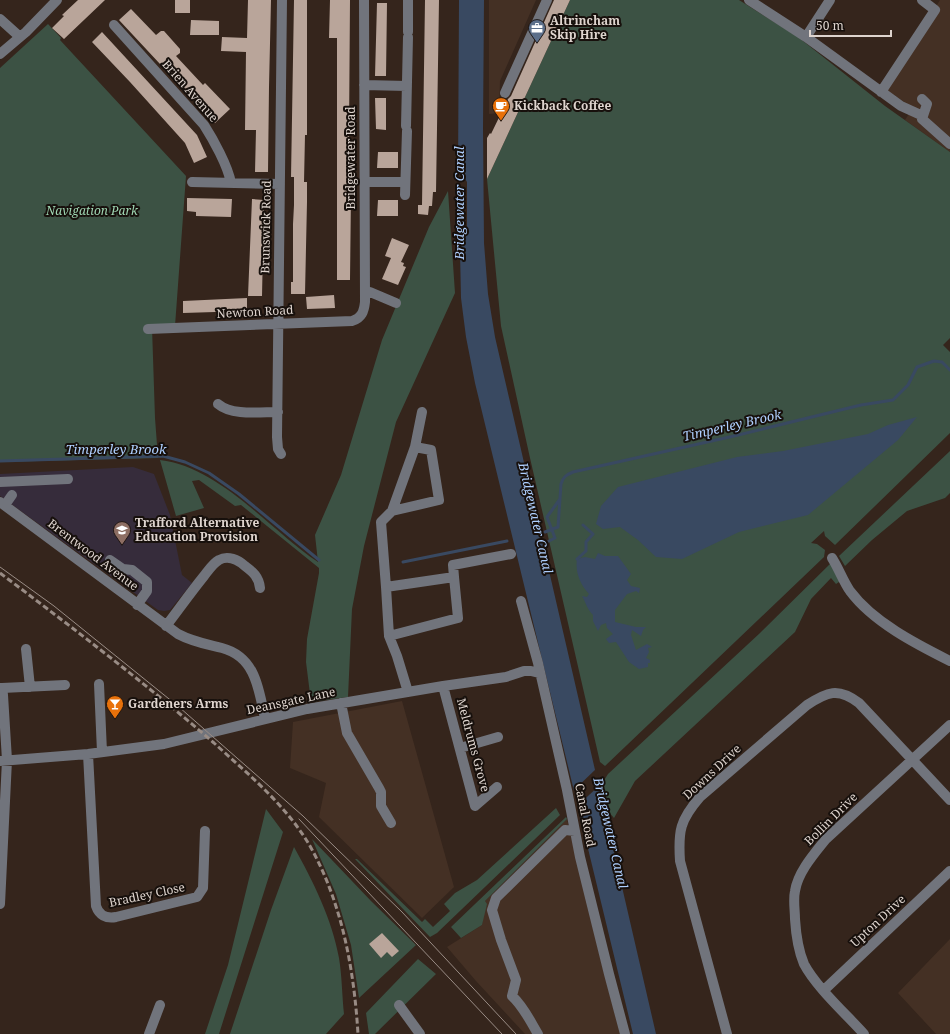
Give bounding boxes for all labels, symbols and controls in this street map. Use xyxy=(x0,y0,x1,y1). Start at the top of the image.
place label: Altrincham Skip Hire xyxy=(550,12,620,43)
scale bar xyxy=(810,12,891,38)
text: 50 m xyxy=(816,17,844,34)
office icon: Altrincham Skip Hire xyxy=(527,18,547,43)
street label: Brien Avenue xyxy=(159,56,222,125)
cafe icon: Kickback Coffee xyxy=(491,96,511,121)
place label: Kickback Coffee xyxy=(514,97,611,114)
street label: Bridgewater Road xyxy=(342,106,359,210)
water label: Bridgewater Canal xyxy=(450,146,468,261)
street label: Brunswick Road xyxy=(256,180,275,274)
park label: Navigation Park xyxy=(45,202,139,219)
street label: Newton Road xyxy=(216,301,294,322)
water label: Timperley Brook xyxy=(681,405,784,445)
water label: Timperley Brook xyxy=(66,440,167,458)
water label: Bridgewater Canal xyxy=(514,460,558,575)
place label: Trafford Alternative Education Provision xyxy=(135,514,260,545)
street label: Brentwood Avenue xyxy=(44,515,142,594)
school or university icon: Trafford Alternative Education Provision xyxy=(112,520,132,545)
street label: Deansgate Lane xyxy=(245,683,337,718)
bar icon: Gardeners Arms xyxy=(105,694,125,719)
place label: Gardeners Arms xyxy=(128,695,229,712)
street label: Meldrums Grove xyxy=(453,696,494,794)
street label: Downs Drive xyxy=(679,740,744,803)
water label: Bridgewater Canal xyxy=(589,775,633,890)
street label: Canal Road xyxy=(571,782,600,849)
street label: Bollin Drive xyxy=(800,788,861,849)
street label: Bradley Close xyxy=(107,878,186,911)
street label: Upton Drive xyxy=(846,891,909,951)

